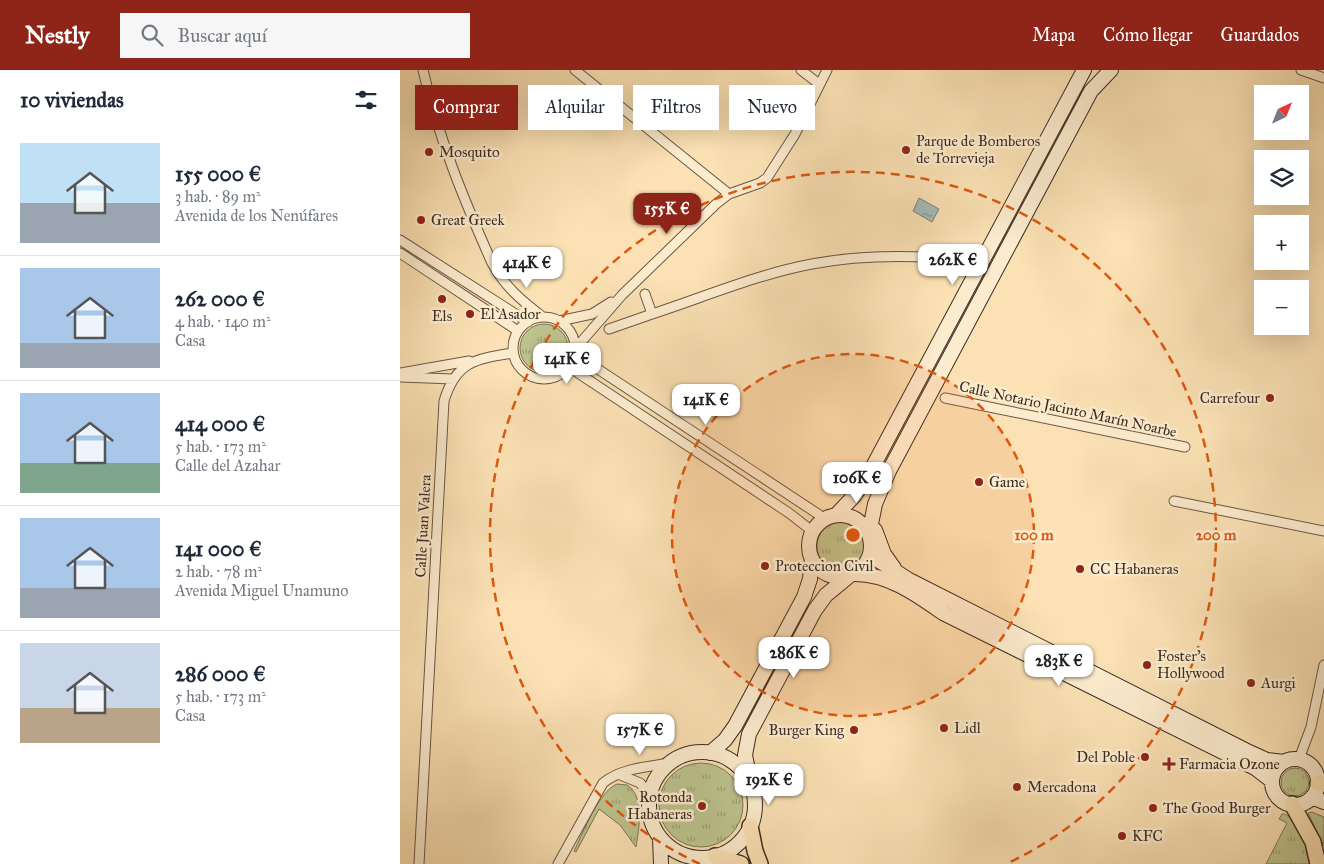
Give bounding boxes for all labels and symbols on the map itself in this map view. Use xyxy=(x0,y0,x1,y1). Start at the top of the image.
north arrow xyxy=(1254,85,1309,140)
place label: Parque de Bomberos de Torrevieja xyxy=(916,132,1040,167)
place label: Mosquito xyxy=(439,143,500,162)
marker: Parque de Bomberos de Torrevieja xyxy=(900,144,912,156)
marker: Mosquito xyxy=(423,146,435,158)
pin: 155K € xyxy=(626,192,708,235)
place label: Great Greek xyxy=(431,211,505,229)
marker: Great Greek xyxy=(415,214,427,226)
pin: 262K € xyxy=(912,244,994,286)
pin: 414K € xyxy=(486,246,568,289)
marker: Els xyxy=(436,293,448,305)
place label: El Asador xyxy=(480,305,541,323)
place label: Els xyxy=(432,307,452,325)
marker: El Asador xyxy=(464,308,476,320)
pin: 141K € xyxy=(526,342,608,385)
street label: Calle Notario Jacinto Marín Noarbe xyxy=(957,377,1178,442)
pin: 141K € xyxy=(665,384,747,426)
place label: Carrefour xyxy=(1200,389,1260,407)
marker: Carrefour xyxy=(1264,392,1276,404)
pin: 106K € xyxy=(816,462,898,504)
street label: Calle Juan Valera xyxy=(411,473,436,578)
place label: Game xyxy=(989,473,1025,491)
marker: Game xyxy=(973,476,985,488)
centre of rings xyxy=(844,526,862,544)
text: 100 m xyxy=(1014,526,1054,544)
text: 200 m xyxy=(1196,526,1237,544)
place label: Proteccion Civil xyxy=(775,557,875,575)
marker: Proteccion Civil xyxy=(759,560,771,572)
place label: CC Habaneras xyxy=(1090,560,1178,578)
marker: CC Habaneras xyxy=(1074,563,1086,575)
pin: 286K € xyxy=(753,636,835,679)
pin: 283K € xyxy=(1018,644,1100,687)
place label: Foster's Hollywood xyxy=(1157,647,1225,682)
marker: Foster's Hollywood xyxy=(1141,659,1153,671)
place label: Aurgi xyxy=(1260,674,1296,692)
marker: Aurgi xyxy=(1245,677,1257,689)
pin: 157K € xyxy=(599,714,681,756)
place label: Lidl xyxy=(954,719,982,737)
place label: Burger King xyxy=(768,721,845,739)
marker: Lidl xyxy=(938,722,950,734)
marker: Burger King xyxy=(848,724,860,736)
place label: Del Poble xyxy=(1076,748,1135,766)
marker: Del Poble xyxy=(1139,751,1151,763)
place label: Farmacia Ozone xyxy=(1179,755,1280,773)
marker: Farmacia Ozone xyxy=(1163,758,1175,770)
pin: 192K € xyxy=(728,764,810,806)
place label: Mercadona xyxy=(1027,778,1097,796)
marker: Mercadona xyxy=(1011,781,1023,793)
place label: Rotonda Habaneras xyxy=(627,788,693,823)
place label: The Good Burger xyxy=(1163,799,1271,817)
marker: Rotonda Habaneras xyxy=(696,800,708,812)
marker: The Good Burger xyxy=(1147,802,1159,814)
place label: KFC xyxy=(1132,827,1163,845)
marker: KFC xyxy=(1116,830,1128,842)

